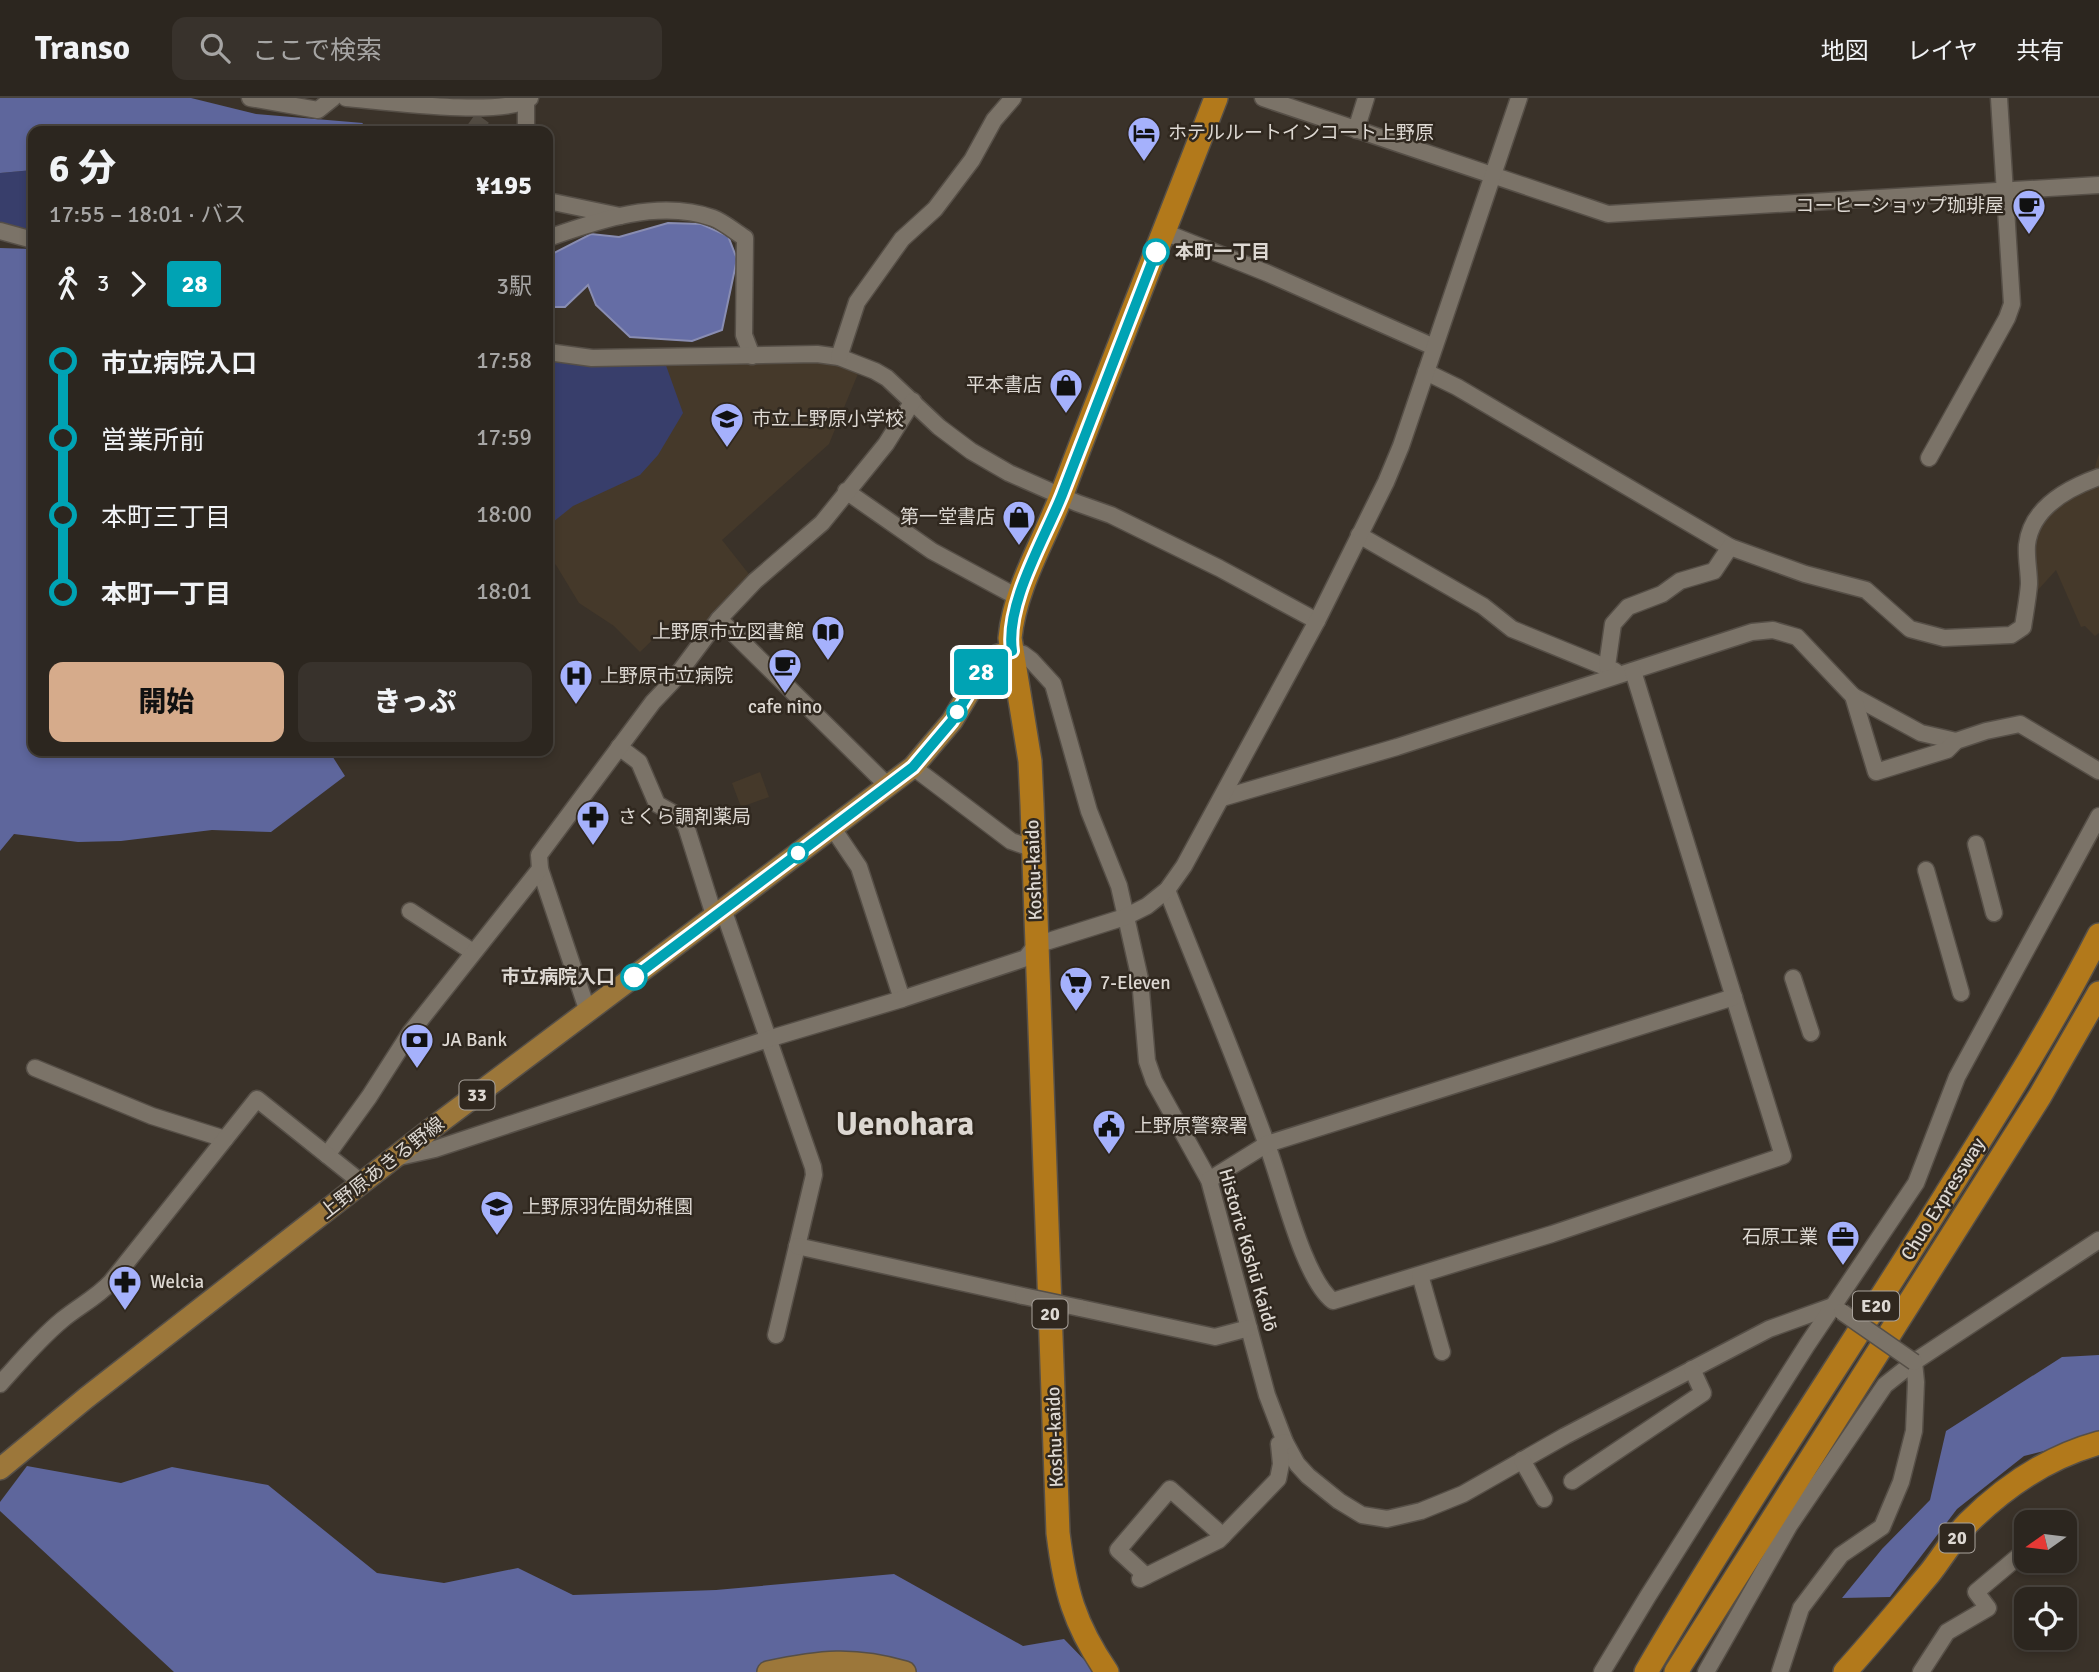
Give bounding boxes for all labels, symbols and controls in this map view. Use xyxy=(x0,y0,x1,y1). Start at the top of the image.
search box xyxy=(172,17,662,80)
text: Transo xyxy=(35,28,130,69)
icon: search xyxy=(196,29,234,67)
text: ここで検索 xyxy=(252,35,382,67)
text: 地図 xyxy=(1821,36,1869,66)
text: レイヤ xyxy=(1907,36,1978,66)
text: 共有 xyxy=(2016,36,2064,66)
hotel icon: ホテルルートインコート上野原 xyxy=(1125,114,1163,163)
place label: ホテルルートインコート上野原 xyxy=(1168,121,1434,145)
text: 6 分 xyxy=(49,145,116,192)
text: ¥195 xyxy=(476,170,532,202)
cafe icon: コーヒーショップ珈琲屋 xyxy=(2010,187,2048,236)
place label: コーヒーショップ珈琲屋 xyxy=(1795,194,2004,218)
text: 17:55 – 18:01 · バス xyxy=(49,200,246,229)
marker: 本町一丁目 xyxy=(1143,239,1169,265)
place label: 本町一丁目 xyxy=(1175,240,1270,264)
icon: walk xyxy=(49,265,87,303)
icon: forward xyxy=(119,265,157,303)
text: 3 xyxy=(97,269,109,298)
text: 28 xyxy=(181,269,207,299)
text: 3駅 xyxy=(497,272,532,301)
text: 17:58 xyxy=(476,346,532,375)
text: 市立病院入口 xyxy=(101,348,257,380)
shop icon: 平本書店 xyxy=(1047,366,1085,415)
place label: 平本書店 xyxy=(966,373,1042,397)
school or university icon: 市立上野原小学校 xyxy=(708,400,746,449)
place label: 市立上野原小学校 xyxy=(752,407,904,431)
text: 17:59 xyxy=(476,423,532,452)
text: 営業所前 xyxy=(101,425,205,457)
shop icon: 第一堂書店 xyxy=(1000,498,1038,547)
text: 18:00 xyxy=(476,500,532,529)
text: 本町三丁目 xyxy=(101,502,231,534)
place label: 第一堂書店 xyxy=(900,505,995,529)
text: 18:01 xyxy=(476,577,532,606)
text: 本町一丁目 xyxy=(101,579,231,611)
library icon: 上野原市立図書館 xyxy=(809,613,847,662)
place label: 上野原市立図書館 xyxy=(652,620,804,644)
cafe icon: cafe nino xyxy=(766,646,804,695)
line badge: 28 xyxy=(950,649,1012,695)
hospital icon: 上野原市立病院 xyxy=(557,657,595,706)
text: 28 xyxy=(968,657,994,687)
button: 開始 xyxy=(49,662,284,742)
button: きっぷ xyxy=(298,662,532,742)
place label: 上野原市立病院 xyxy=(600,664,733,688)
place label: cafe nino xyxy=(748,695,822,719)
unlabelled marker xyxy=(947,702,967,722)
pharmacy icon: さくら調剤薬局 xyxy=(574,798,612,847)
place label: さくら調剤薬局 xyxy=(618,805,751,829)
street label: Koshu-kaido xyxy=(1020,819,1048,921)
unlabelled marker xyxy=(788,843,808,863)
marker: 市立病院入口 xyxy=(621,964,647,990)
supermarket icon: 7-Eleven xyxy=(1057,964,1095,1013)
place label: 市立病院入口 xyxy=(501,965,615,989)
place label: 7-Eleven xyxy=(1100,971,1171,995)
bank icon: JA Bank xyxy=(398,1021,436,1070)
place label: JA Bank xyxy=(442,1028,507,1052)
road number: 33 xyxy=(460,1080,494,1110)
district label: Uenohara xyxy=(836,1104,974,1145)
public building icon: 上野原警察署 xyxy=(1090,1107,1128,1156)
street label: 上野原あきる野線 xyxy=(315,1112,449,1224)
place label: 上野原警察署 xyxy=(1134,1114,1248,1138)
street label: Chuo Expressway xyxy=(1896,1133,1990,1265)
street label: Historic Kōshū Kaidō xyxy=(1213,1166,1283,1334)
school or university icon: 上野原羽佐間幼稚園 xyxy=(478,1188,516,1237)
place label: 上野原羽佐間幼稚園 xyxy=(522,1195,693,1219)
office icon: 石原工業 xyxy=(1824,1218,1862,1267)
place label: 石原工業 xyxy=(1742,1225,1818,1249)
pharmacy icon: Welcia xyxy=(106,1263,144,1312)
place label: Welcia xyxy=(150,1270,204,1294)
road number: E20 xyxy=(1853,1292,1899,1321)
road number: 20 xyxy=(1032,1300,1068,1329)
street label: Koshu-kaido xyxy=(1041,1386,1069,1488)
north arrow xyxy=(2014,1510,2077,1573)
map controls xyxy=(2014,1510,2077,1650)
road number: 20 xyxy=(1940,1524,1974,1553)
button: locate xyxy=(2014,1587,2077,1650)

